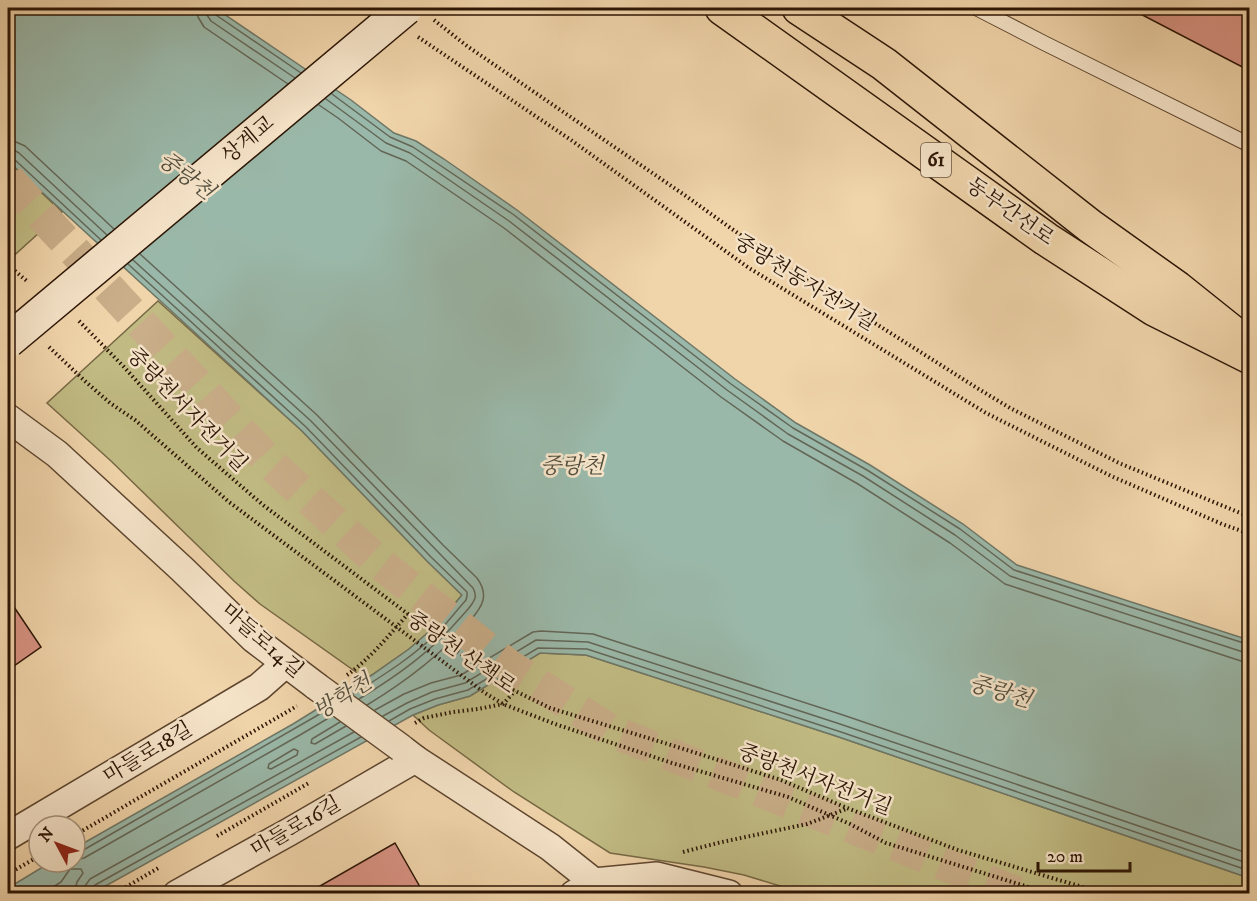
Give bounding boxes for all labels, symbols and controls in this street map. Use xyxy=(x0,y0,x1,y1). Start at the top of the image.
street label: 상계교 xyxy=(216,110,280,170)
road number: 61 xyxy=(921,143,951,177)
water label: 중랑천 xyxy=(152,146,221,207)
street label: 동부간선로 xyxy=(961,172,1059,252)
street label: 중랑천동자전거길 xyxy=(729,229,881,337)
street label: 중랑천서자전거길 xyxy=(121,343,253,477)
water label: 중랑천 xyxy=(540,453,606,480)
street label: 마들로14길 xyxy=(215,598,309,684)
street label: 중랑천 산책로 xyxy=(402,606,520,700)
water label: 방학천 xyxy=(309,667,379,726)
water label: 중랑천 xyxy=(966,670,1036,715)
street label: 마들로18길 xyxy=(99,716,197,790)
street label: 중랑천서자전거길 xyxy=(735,739,895,821)
street label: 마들로16길 xyxy=(246,791,346,863)
north arrow xyxy=(27,814,87,874)
text: N xyxy=(35,823,58,846)
scale bar xyxy=(1038,835,1130,873)
text: 20 m xyxy=(1047,846,1083,868)

